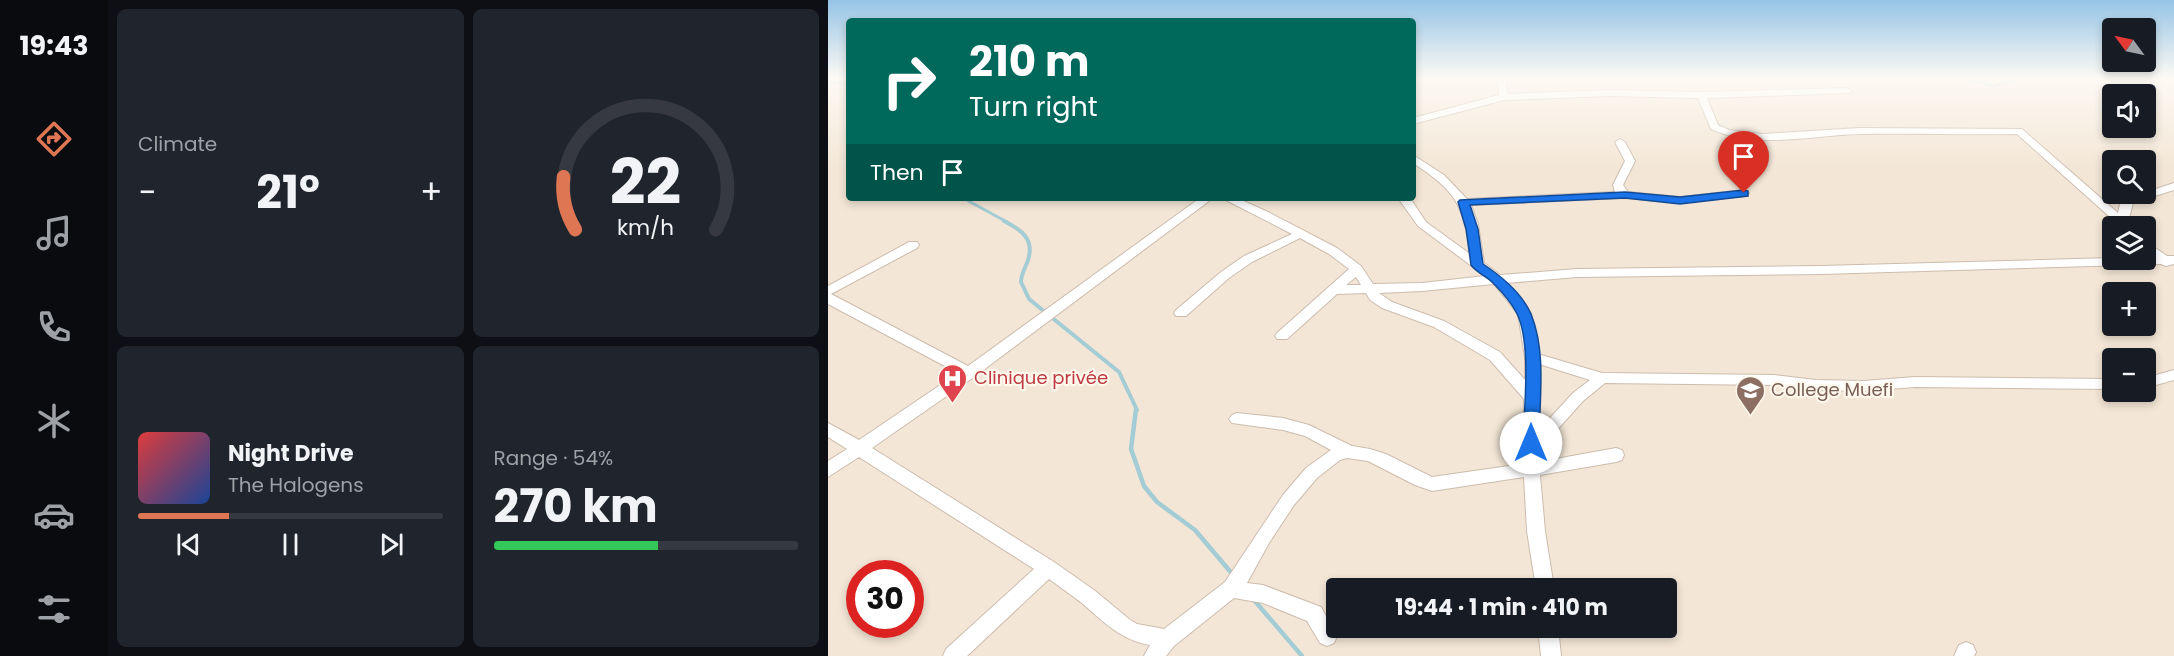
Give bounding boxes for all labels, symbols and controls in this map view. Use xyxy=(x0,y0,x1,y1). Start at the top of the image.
north arrow xyxy=(2102,18,2156,72)
map controls xyxy=(2102,18,2156,402)
text: 19:43 xyxy=(19,27,89,64)
text: 210 m xyxy=(969,32,1090,91)
icon: right xyxy=(870,42,948,120)
button: sound xyxy=(2102,84,2156,138)
text: Turn right xyxy=(969,88,1098,125)
icon: directions xyxy=(33,118,75,160)
text: Climate xyxy=(138,130,217,158)
pin xyxy=(1718,131,1769,193)
text: 22 xyxy=(610,138,681,226)
icon: arrive xyxy=(1727,140,1760,173)
button: search xyxy=(2102,150,2156,204)
icon: arrive xyxy=(936,156,969,189)
text: Then xyxy=(870,157,924,188)
text: 21° xyxy=(256,161,320,224)
text: − xyxy=(138,169,156,216)
text: + xyxy=(420,169,443,216)
icon: music xyxy=(33,212,75,254)
text: km/h xyxy=(617,212,674,243)
button: layers xyxy=(2102,216,2156,270)
button: + xyxy=(2102,282,2156,336)
icon: phone xyxy=(33,306,75,348)
button: − xyxy=(2102,348,2156,402)
hospital icon: Clinique privée xyxy=(937,362,969,404)
place label: Clinique privée xyxy=(974,365,1108,390)
school or university icon: College Muefi xyxy=(1734,374,1766,416)
place label: College Muefi xyxy=(1771,377,1893,402)
icon: climate xyxy=(33,400,75,442)
position arrow xyxy=(1499,411,1563,475)
text: Night Drive xyxy=(228,438,354,469)
text: Range · 54% xyxy=(494,444,613,472)
text: The Halogens xyxy=(228,471,364,499)
text: 270 km xyxy=(494,475,658,538)
icon: car xyxy=(33,494,75,536)
icon: previous xyxy=(172,528,205,561)
icon: pause xyxy=(274,528,307,561)
icon: next xyxy=(375,528,408,561)
speed limit sign: 30 xyxy=(846,560,924,638)
icon: filters xyxy=(33,588,75,630)
text: 19:44 · 1 min · 410 m xyxy=(1395,592,1608,623)

